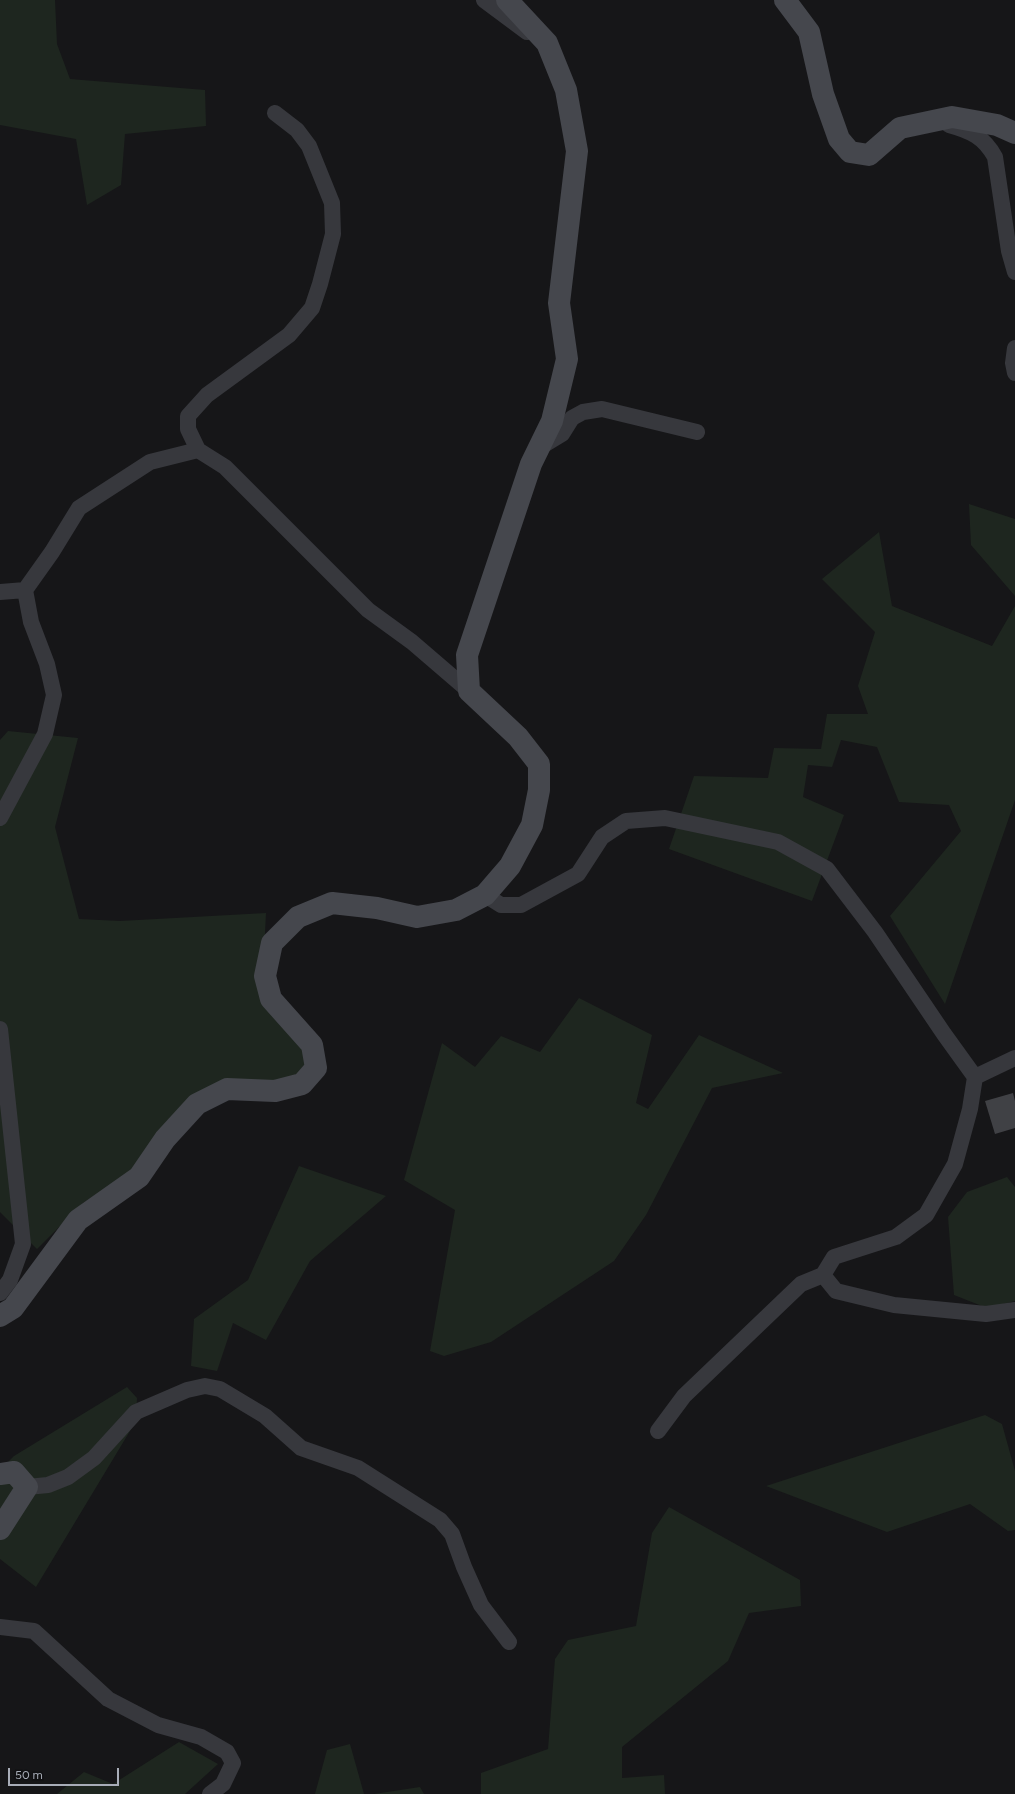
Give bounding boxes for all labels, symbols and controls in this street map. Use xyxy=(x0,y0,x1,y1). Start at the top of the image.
scale bar xyxy=(10,1760,121,1786)
text: 50 m xyxy=(15,1768,43,1782)

